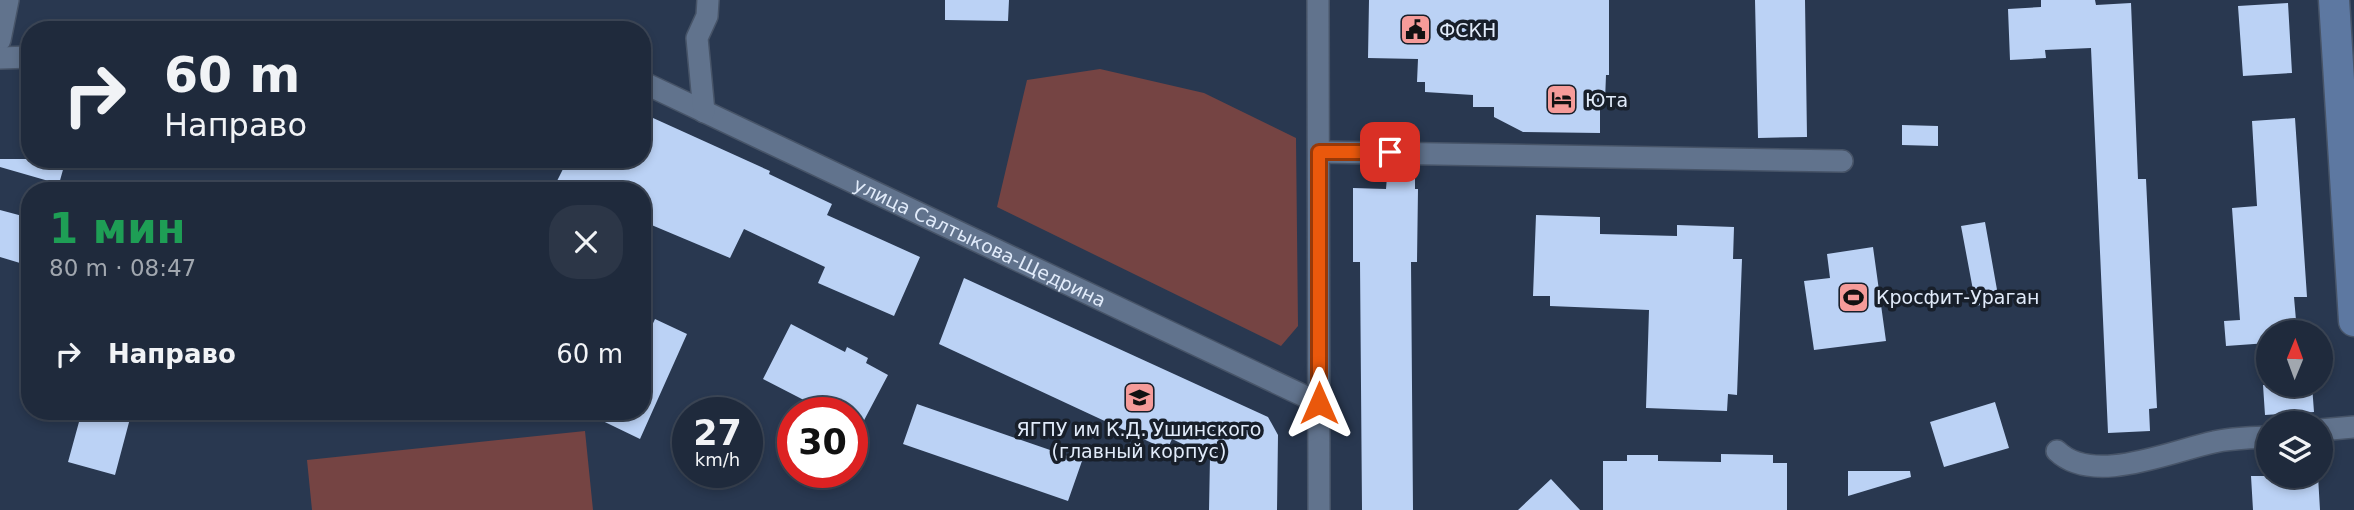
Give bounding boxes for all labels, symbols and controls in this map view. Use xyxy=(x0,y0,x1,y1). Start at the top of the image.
public building icon: ФСКН xyxy=(1399,13,1433,47)
place label: ФСКН xyxy=(1439,19,1496,41)
text: 60 m xyxy=(164,47,300,104)
icon: right xyxy=(49,49,140,140)
hotel icon: Юта xyxy=(1545,83,1579,117)
place label: Юта xyxy=(1585,89,1628,111)
text: Направо xyxy=(164,106,307,144)
pin xyxy=(1360,122,1420,182)
icon: arrive xyxy=(1371,133,1409,171)
street label: улица Салтыкова-Щедрина xyxy=(850,173,1110,311)
text: 1 мин xyxy=(49,204,186,253)
button: close xyxy=(549,205,623,279)
text: 80 m · 08:47 xyxy=(49,255,196,281)
sports icon: Кросфит-Ураган xyxy=(1836,280,1870,314)
place label: Кросфит-Ураган xyxy=(1876,286,2039,308)
north arrow xyxy=(2256,320,2333,397)
map controls xyxy=(2256,320,2333,488)
icon: right xyxy=(49,335,87,373)
text: Направо xyxy=(108,339,236,369)
text: 60 m xyxy=(556,339,623,369)
position arrow xyxy=(1282,366,1356,440)
school or university icon: ЯГПУ им К.Д. Ушинского (главный корпус) xyxy=(1122,381,1156,415)
speed limit sign: 30 xyxy=(777,397,868,488)
button: layers xyxy=(2256,411,2333,488)
text: 27 xyxy=(693,413,742,453)
place label: ЯГПУ им К.Д. Ушинского (главный корпус) xyxy=(1017,418,1261,462)
text: km/h xyxy=(695,449,740,470)

